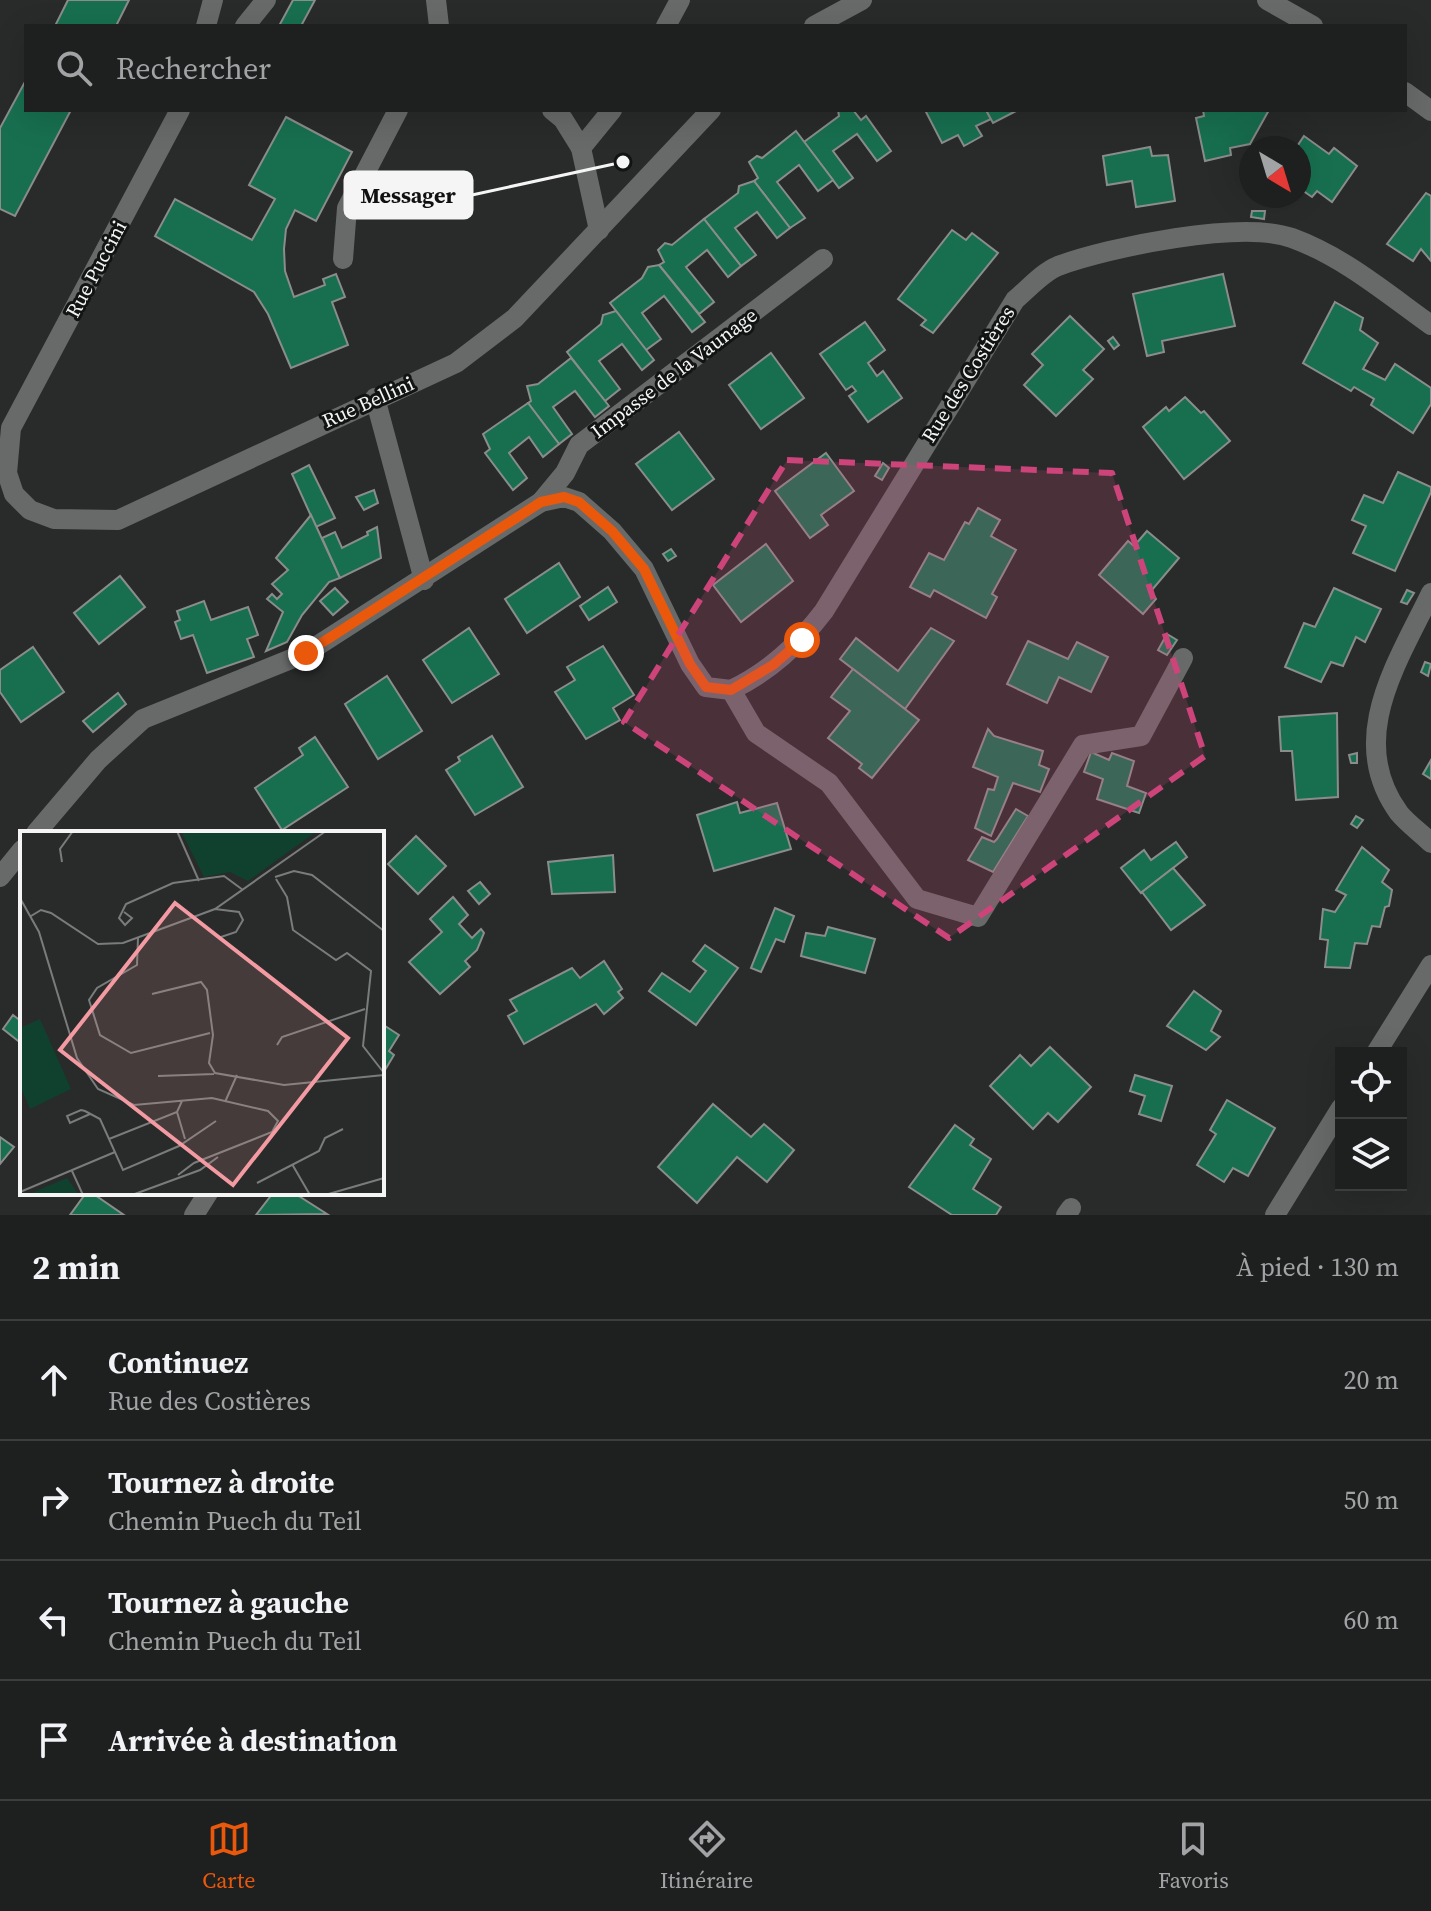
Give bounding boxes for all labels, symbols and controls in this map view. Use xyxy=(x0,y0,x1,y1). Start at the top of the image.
search box xyxy=(24,24,1407,112)
icon: search xyxy=(52,46,96,90)
text: Rechercher xyxy=(116,48,271,89)
north arrow xyxy=(1239,136,1311,208)
callout: Messager xyxy=(345,172,472,218)
text: Messager xyxy=(360,180,456,210)
street label: Rue Puccini xyxy=(59,216,133,322)
street label: Rue des Costières xyxy=(915,300,1021,448)
street label: Impasse de la Vaunage xyxy=(585,301,763,445)
street label: Rue Bellini xyxy=(318,369,418,435)
route start xyxy=(784,622,820,658)
route end xyxy=(288,635,324,671)
inset map xyxy=(20,831,384,1195)
map controls xyxy=(1335,1047,1407,1191)
button: locate xyxy=(1335,1047,1407,1119)
button: layers xyxy=(1335,1119,1407,1191)
text: 2 min xyxy=(32,1244,120,1290)
text: À pied · 130 m xyxy=(1236,1249,1399,1285)
text: Continuez xyxy=(108,1342,248,1383)
icon: ahead xyxy=(32,1358,76,1402)
text: 20 m xyxy=(1344,1362,1399,1398)
text: Rue des Costières xyxy=(108,1383,311,1419)
text: Tournez à droite xyxy=(108,1462,334,1503)
icon: right xyxy=(32,1478,76,1522)
text: 50 m xyxy=(1344,1482,1399,1518)
text: Chemin Puech du Teil xyxy=(108,1503,362,1539)
text: Tournez à gauche xyxy=(108,1582,349,1623)
icon: left xyxy=(32,1598,76,1642)
text: 60 m xyxy=(1344,1602,1399,1638)
text: Chemin Puech du Teil xyxy=(108,1623,362,1659)
icon: arrive xyxy=(32,1718,76,1762)
text: Arrivée à destination xyxy=(108,1720,398,1761)
tab: Carte xyxy=(202,1817,255,1895)
tab: Itinéraire xyxy=(660,1817,753,1895)
tab: Favoris xyxy=(1158,1817,1229,1895)

